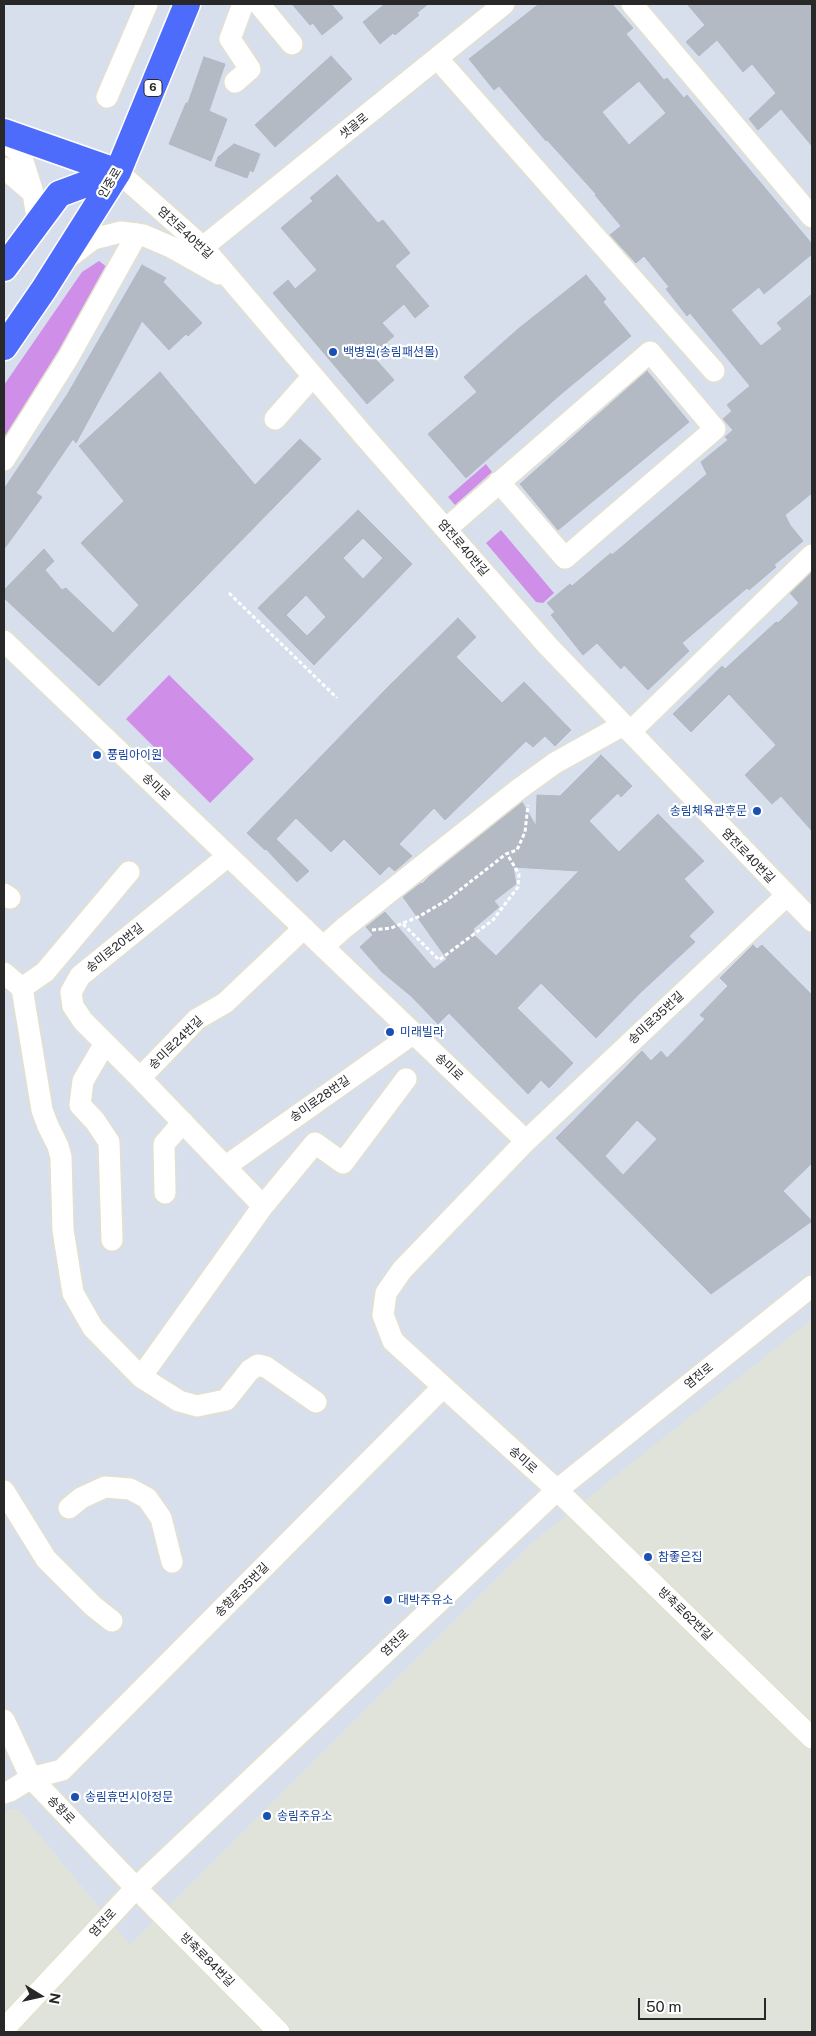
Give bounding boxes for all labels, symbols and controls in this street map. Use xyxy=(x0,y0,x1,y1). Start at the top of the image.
road number: 6 xyxy=(144,80,162,96)
street label: 샛골로 xyxy=(337,110,371,142)
street label: 인중로 xyxy=(95,165,125,201)
street label: 염전로40번길 xyxy=(154,204,216,262)
place label: 백병원(송림패션몰) xyxy=(343,345,439,359)
marker: 백병원(송림패션몰) xyxy=(327,346,339,358)
street label: 염전로40번길 xyxy=(435,517,491,579)
place label: 풍림아이원 xyxy=(107,748,162,762)
marker: 풍림아이원 xyxy=(91,749,103,761)
street label: 송미로 xyxy=(139,770,173,804)
place label: 송림체육관후문 xyxy=(670,804,747,818)
marker: 송림체육관후문 xyxy=(751,805,763,817)
street label: 염전로40번길 xyxy=(718,826,778,886)
street label: 송미로20번길 xyxy=(83,920,147,976)
street label: 송미로35번길 xyxy=(625,989,687,1047)
street label: 송미로24번길 xyxy=(146,1014,206,1072)
place label: 미래빌라 xyxy=(400,1025,444,1039)
marker: 미래빌라 xyxy=(384,1026,396,1038)
street label: 송미로 xyxy=(432,1050,466,1084)
street label: 송미로28번길 xyxy=(287,1073,353,1125)
street label: 염전로 xyxy=(682,1360,716,1392)
street label: 송미로 xyxy=(506,1444,540,1476)
place label: 참좋은집 xyxy=(658,1550,702,1564)
marker: 참좋은집 xyxy=(642,1551,654,1563)
street label: 송향로35번길 xyxy=(212,1560,272,1620)
street label: 방축로62번길 xyxy=(655,1585,715,1643)
place label: 대박주유소 xyxy=(398,1593,453,1607)
marker: 대박주유소 xyxy=(382,1594,394,1606)
street label: 염전로 xyxy=(378,1626,412,1660)
place label: 송림휴먼시아정문 xyxy=(85,1790,173,1804)
marker: 송림휴먼시아정문 xyxy=(69,1791,81,1803)
street label: 송향로 xyxy=(44,1793,78,1827)
place label: 송림주유소 xyxy=(277,1809,332,1823)
marker: 송림주유소 xyxy=(261,1810,273,1822)
street label: 염전로 xyxy=(86,1906,120,1940)
street label: 방축로84번길 xyxy=(177,1930,237,1990)
north arrow xyxy=(15,1971,65,2021)
scale bar xyxy=(641,1988,768,2020)
text: N xyxy=(46,1992,64,2005)
text: 50 m xyxy=(646,1998,681,2015)

